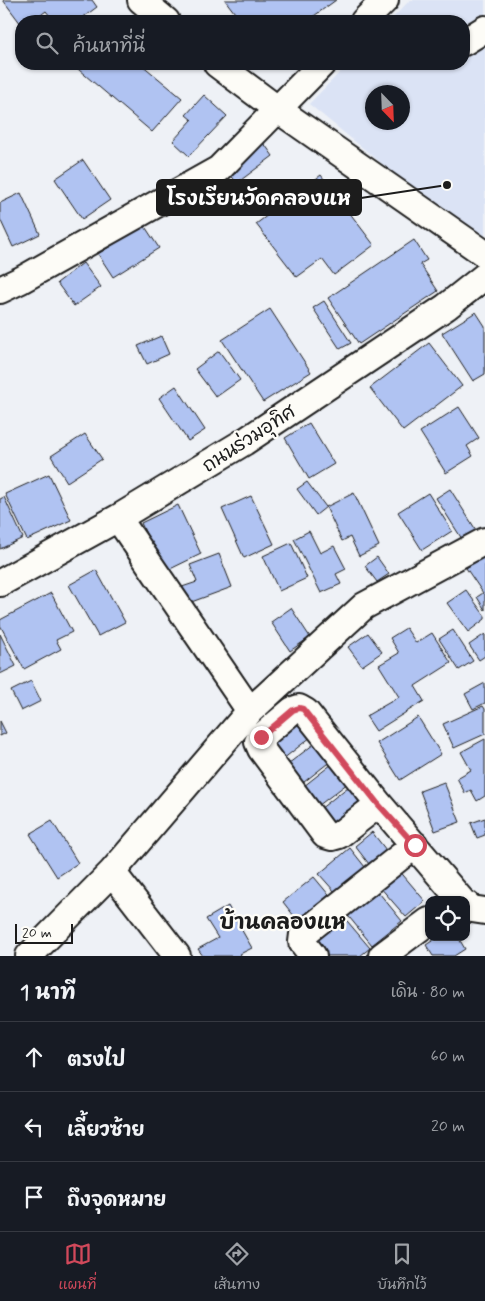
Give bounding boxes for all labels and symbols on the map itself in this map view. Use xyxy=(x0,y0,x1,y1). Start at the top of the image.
north arrow xyxy=(365,85,410,130)
callout: โรงเรียนวัดคลองแห xyxy=(157,180,361,215)
text: โรงเรียนวัดคลองแห xyxy=(166,185,351,213)
street label: ถนนร่วมอุทิศ xyxy=(198,399,302,479)
route end xyxy=(250,726,273,749)
route start xyxy=(404,834,427,857)
district label: บ้านคลองแห xyxy=(220,908,346,937)
scale bar xyxy=(15,921,72,944)

